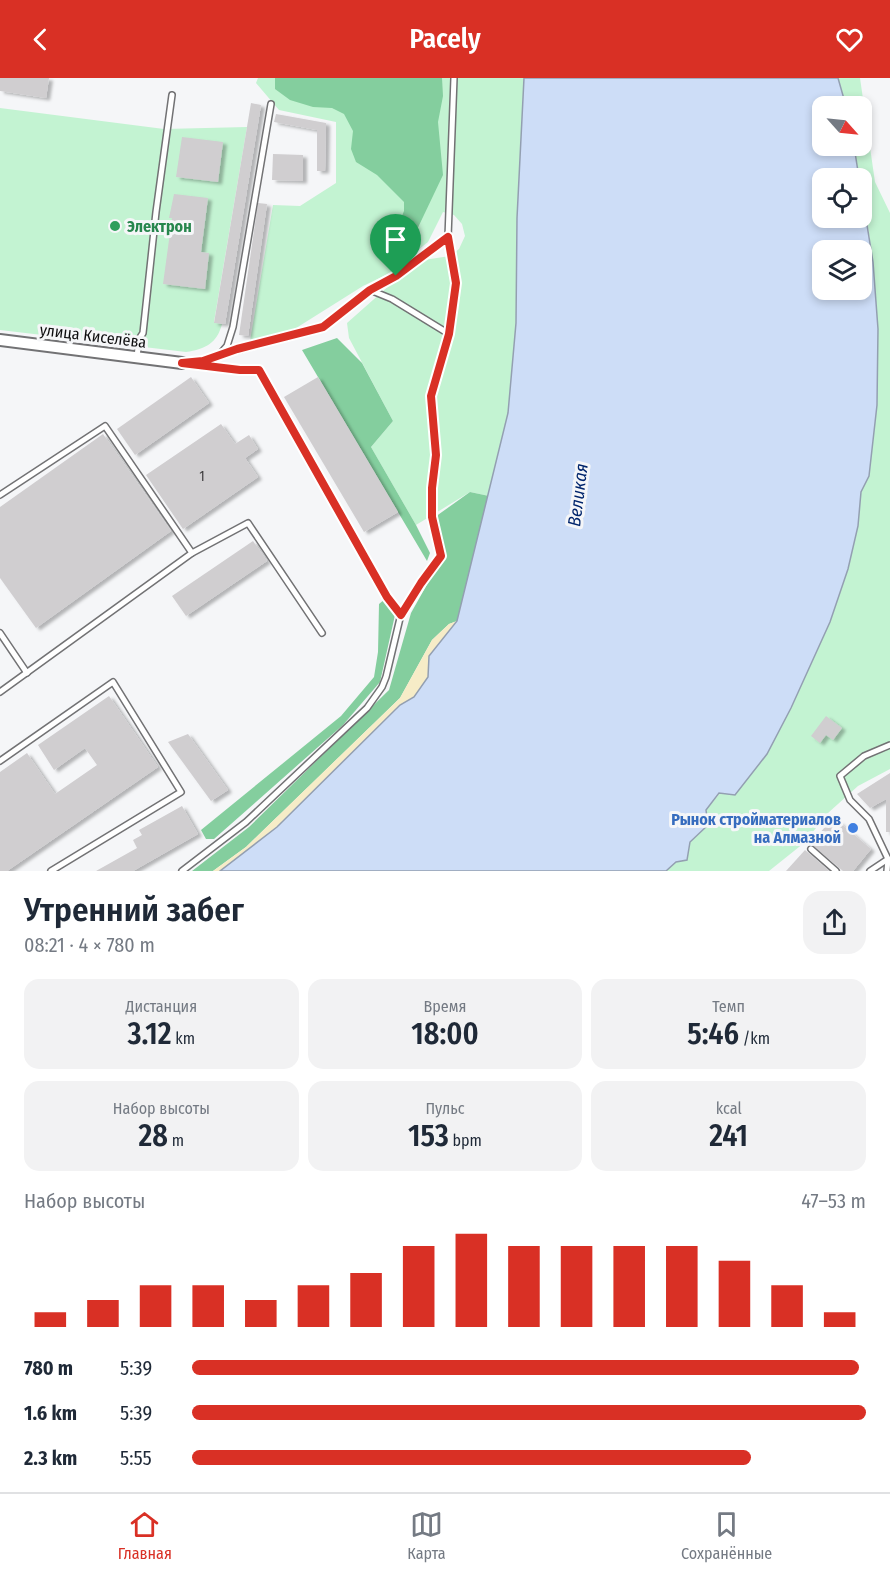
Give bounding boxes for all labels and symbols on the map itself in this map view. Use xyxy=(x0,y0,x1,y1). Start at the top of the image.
north arrow xyxy=(812,96,872,156)
pin xyxy=(370,214,421,276)
place label: Электрон xyxy=(127,217,192,236)
marker: Электрон xyxy=(108,219,122,233)
street label: улица Киселёва xyxy=(39,320,147,352)
water label: Великая xyxy=(563,462,593,528)
house number: 1 xyxy=(199,468,205,485)
place label: Рынок стройматериалов на Алмазной xyxy=(671,810,841,847)
marker: Рынок стройматериалов на Алмазной xyxy=(846,821,860,835)

